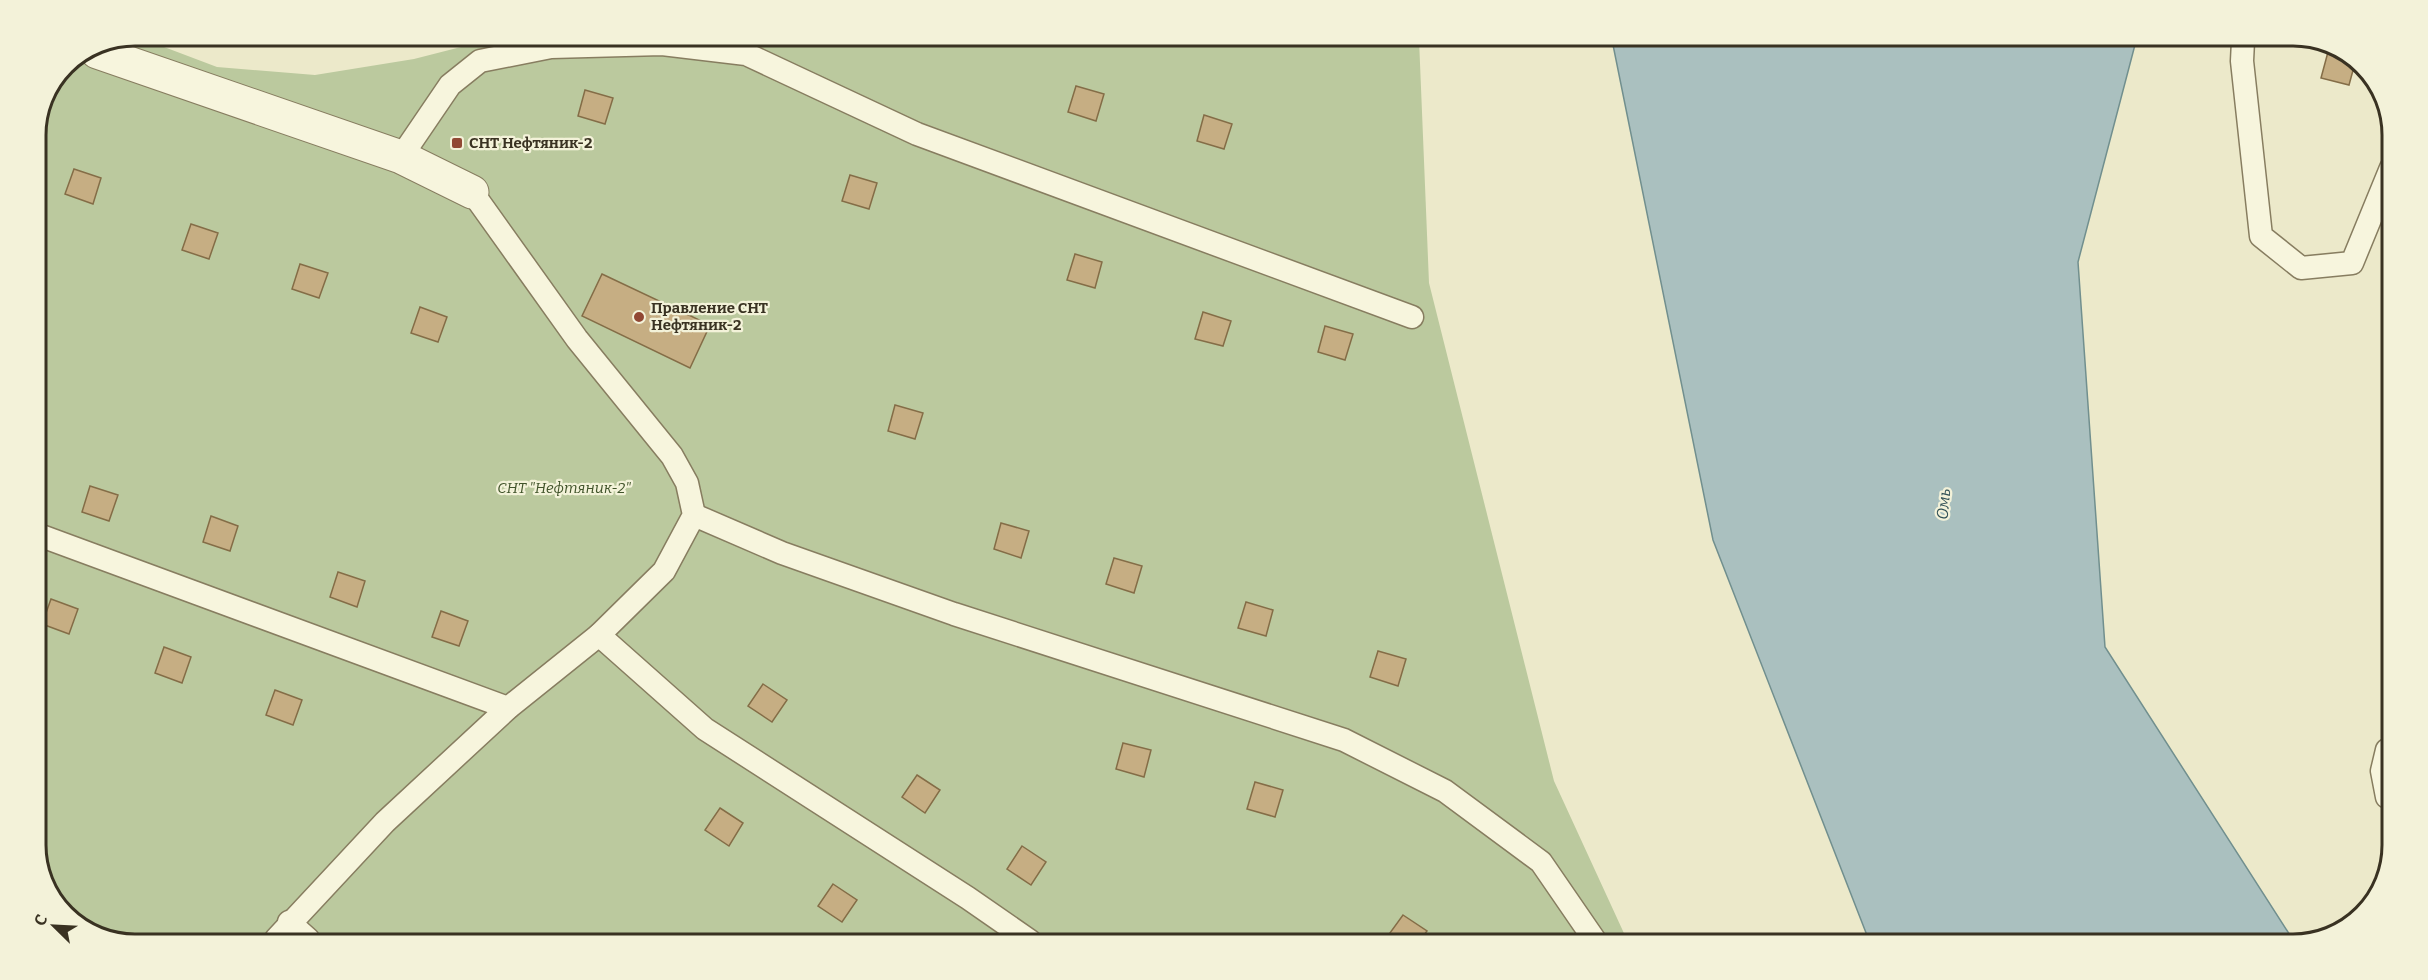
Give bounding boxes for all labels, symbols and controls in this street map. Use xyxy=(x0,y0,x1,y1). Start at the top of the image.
place label: СНТ Нефтяник-2 xyxy=(469,134,592,152)
marker: СНТ Нефтяник-2 xyxy=(450,136,464,150)
place label: Правление СНТ Нефтяник-2 xyxy=(651,299,768,334)
marker: Правление СНТ Нефтяник-2 xyxy=(632,310,646,324)
park label: СНТ "Нефтяник-2" xyxy=(497,479,631,497)
water label: Омь xyxy=(1933,488,1954,520)
north arrow xyxy=(24,896,84,956)
text: С xyxy=(30,912,51,929)

